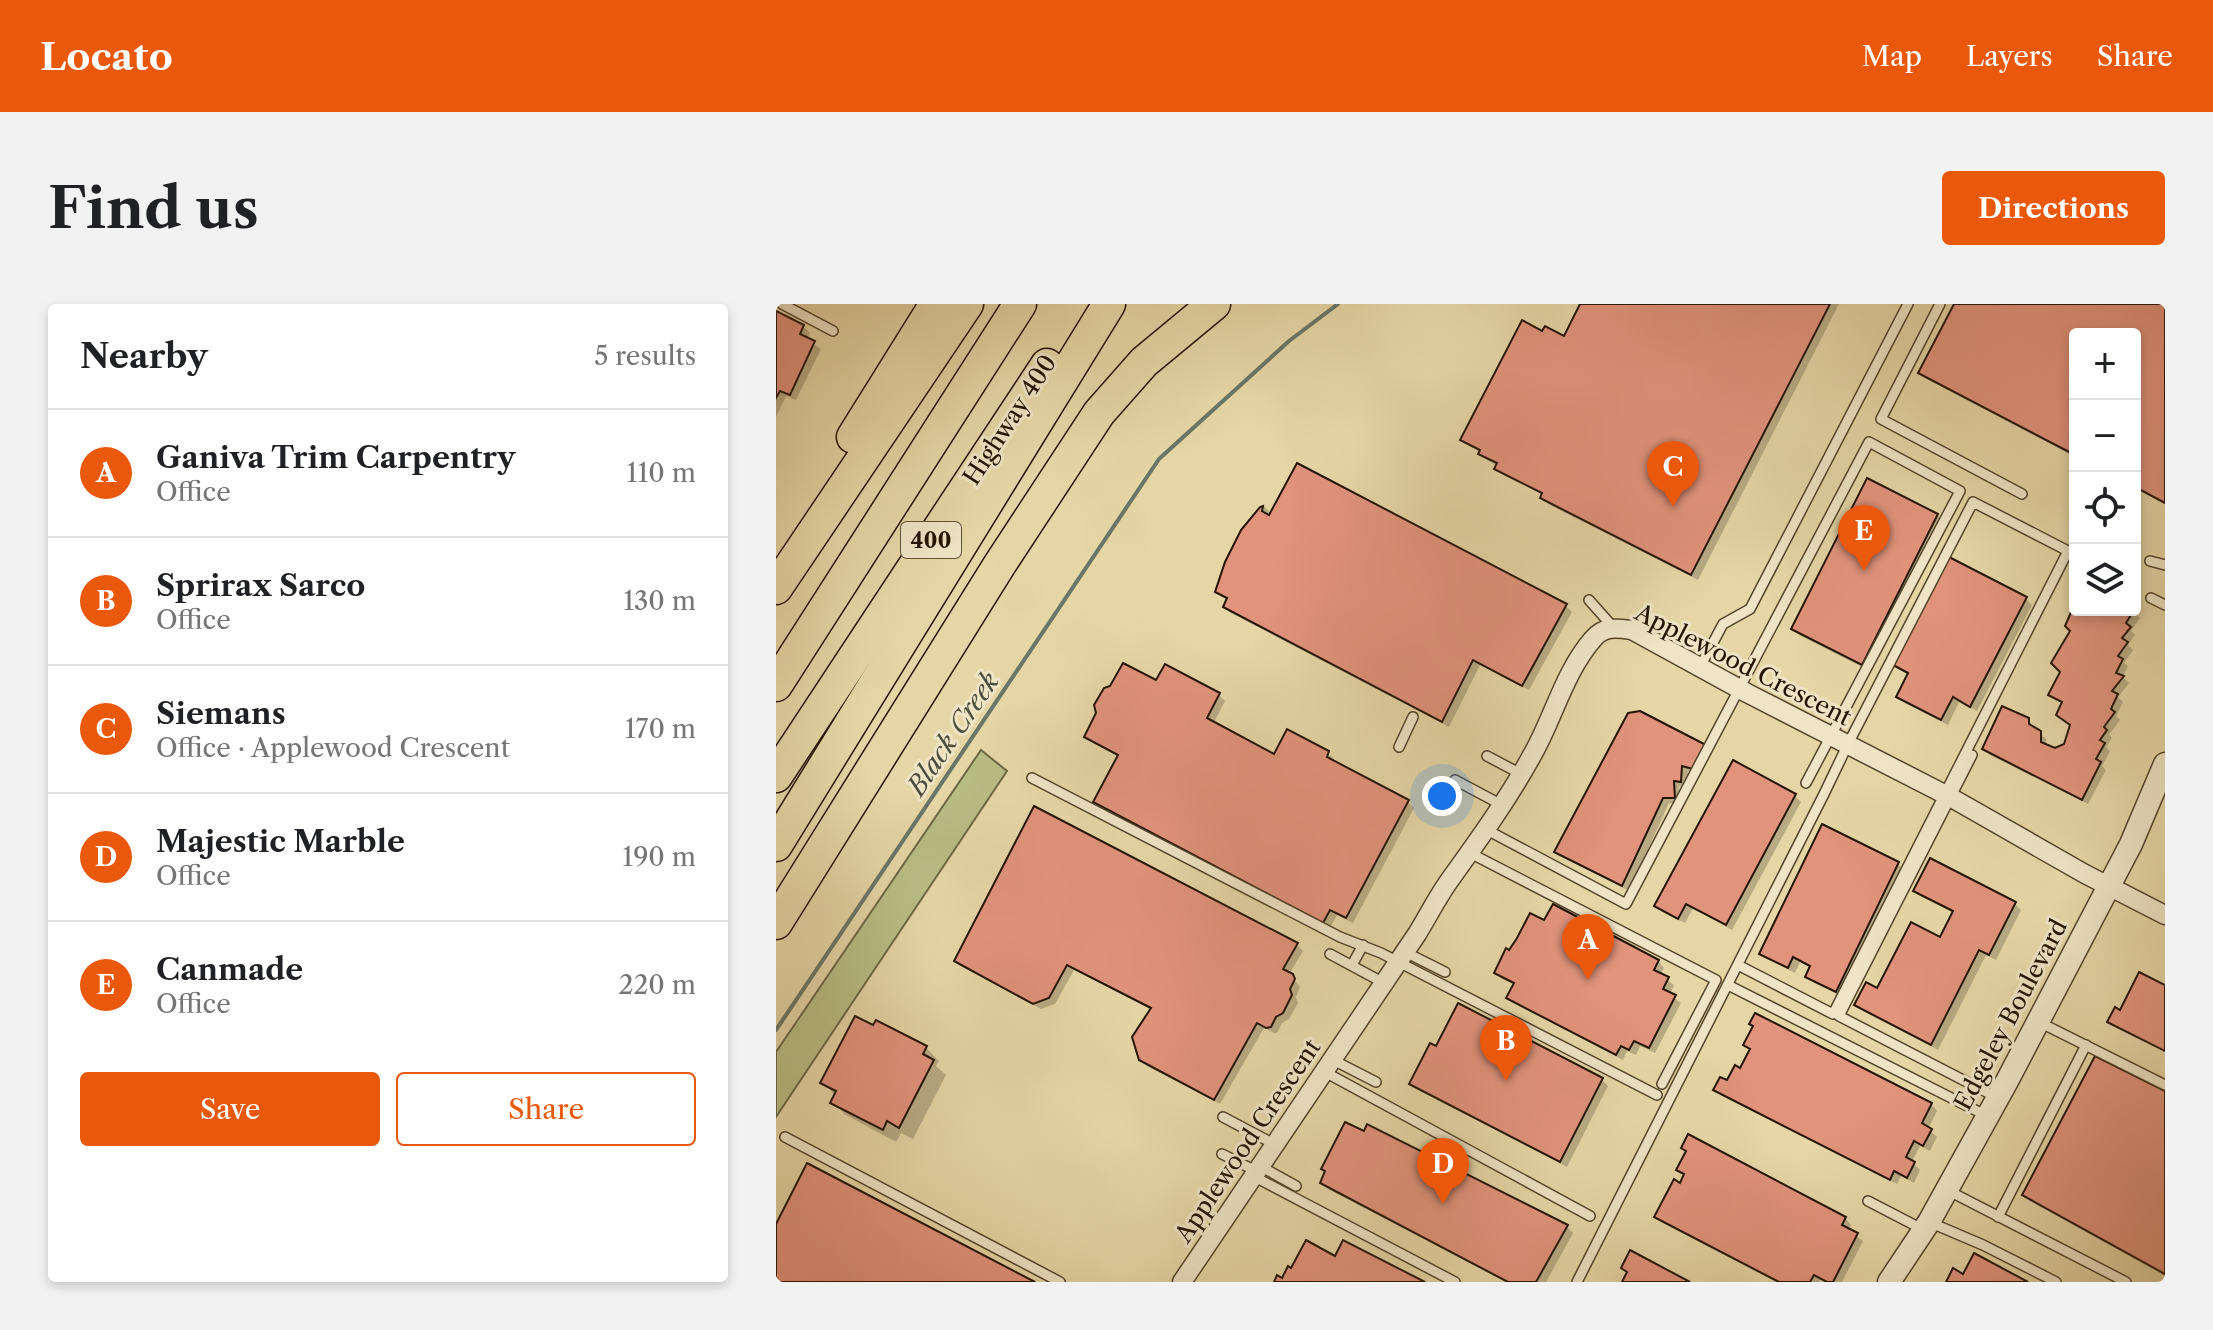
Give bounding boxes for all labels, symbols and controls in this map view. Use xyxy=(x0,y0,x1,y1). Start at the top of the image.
text: Locato xyxy=(40,33,173,80)
text: Map xyxy=(1862,39,1922,73)
text: Layers xyxy=(1966,39,2053,73)
text: Share xyxy=(2097,39,2173,73)
button: Directions xyxy=(1942,171,2165,245)
text: Find us xyxy=(48,174,259,243)
map controls xyxy=(2069,328,2141,616)
button: + xyxy=(2069,328,2141,400)
text: Nearby xyxy=(80,335,208,377)
text: 5 results xyxy=(594,340,696,372)
street label: Highway 400 xyxy=(957,349,1062,490)
button: − xyxy=(2069,400,2141,472)
text: Ganiva Trim Carpentry xyxy=(156,439,515,476)
pin: C xyxy=(1647,441,1699,507)
text: A xyxy=(96,457,116,489)
text: 110 m xyxy=(627,457,696,489)
button: locate xyxy=(2069,472,2141,544)
text: Office xyxy=(156,476,231,508)
pin: E xyxy=(1838,505,1890,571)
road number: 400 xyxy=(901,522,961,558)
button: layers xyxy=(2069,544,2141,616)
text: Sprirax Sarco xyxy=(156,567,365,604)
text: B xyxy=(96,585,116,617)
text: 130 m xyxy=(623,585,696,617)
street label: Applewood Crescent xyxy=(1629,597,1857,732)
text: Office xyxy=(156,604,231,636)
water label: Black Creek xyxy=(899,666,1006,803)
text: Siemans xyxy=(156,695,286,732)
text: C xyxy=(96,713,116,745)
text: 170 m xyxy=(625,713,696,745)
text: Office · Applewood Crescent xyxy=(156,732,510,764)
your location xyxy=(1422,776,1462,816)
text: Majestic Marble xyxy=(156,823,405,860)
text: D xyxy=(95,841,117,873)
text: 190 m xyxy=(622,841,696,873)
text: Office xyxy=(156,860,231,892)
pin: A xyxy=(1562,914,1614,980)
street label: Edgeley Boulevard xyxy=(1948,914,2073,1115)
text: Canmade xyxy=(156,951,303,988)
text: E xyxy=(97,969,115,1001)
text: 220 m xyxy=(618,969,696,1001)
text: Office xyxy=(156,988,231,1020)
pin: B xyxy=(1480,1015,1532,1081)
street label: Applewood Crescent xyxy=(1168,1033,1327,1249)
button: Save xyxy=(80,1072,380,1146)
button: Share xyxy=(396,1072,696,1146)
pin: D xyxy=(1417,1138,1469,1204)

